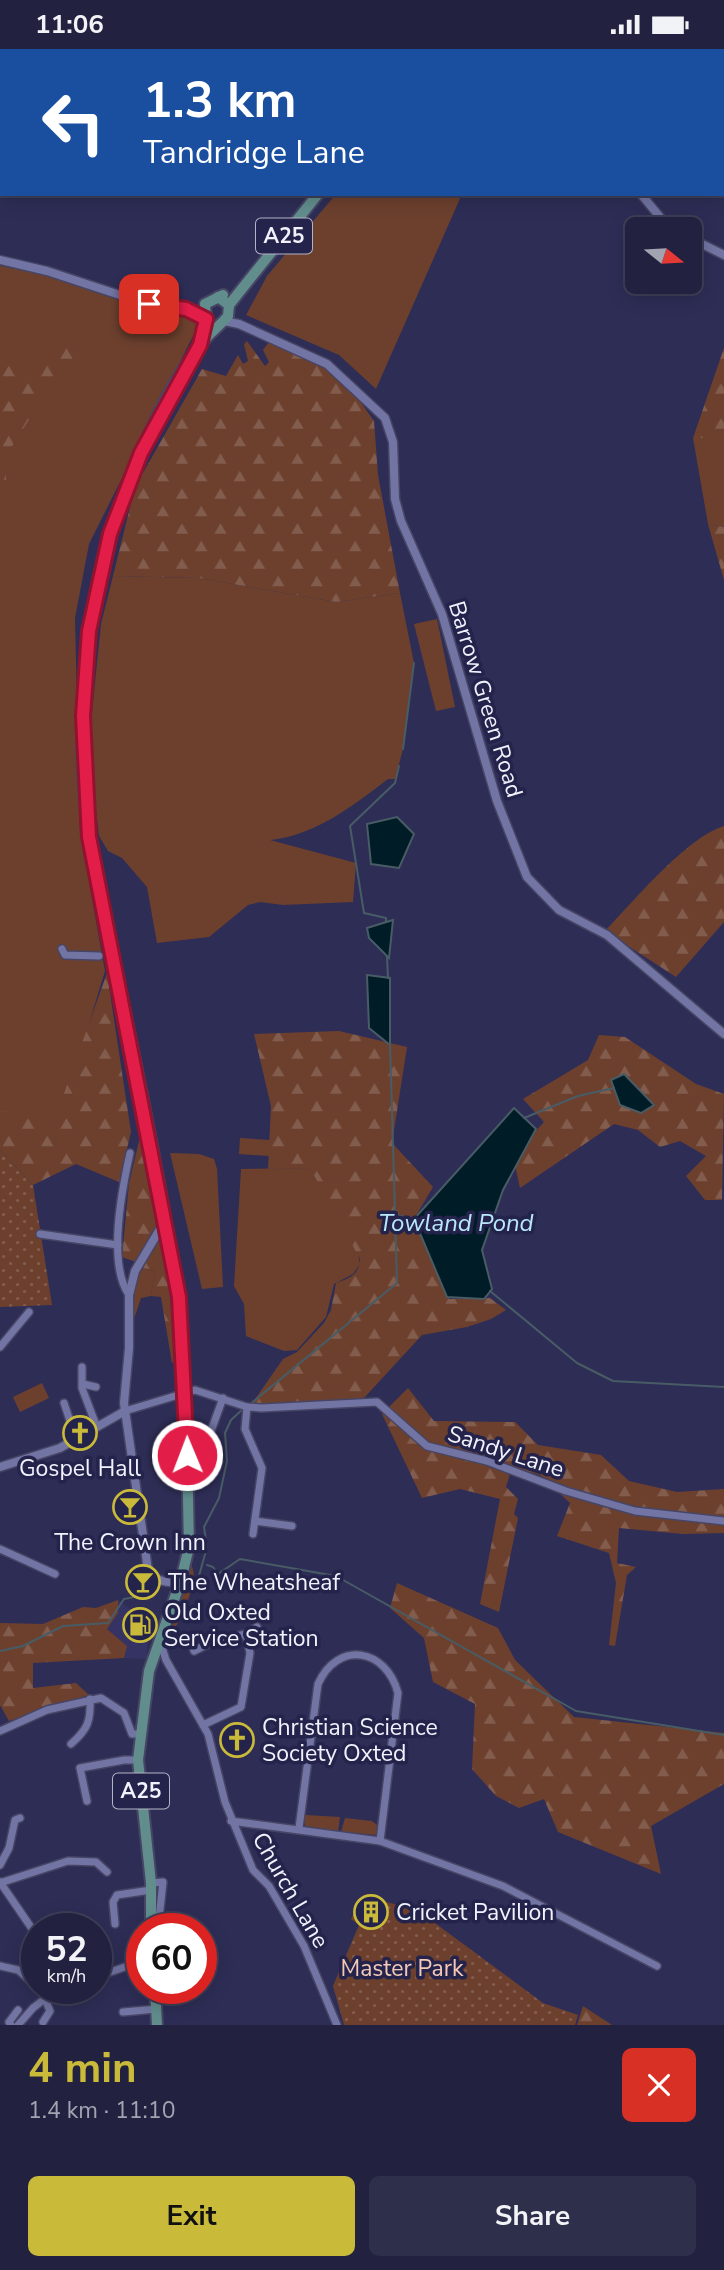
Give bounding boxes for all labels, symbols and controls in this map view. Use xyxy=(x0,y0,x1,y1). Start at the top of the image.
text: 11:06 xyxy=(35,7,104,42)
text: 1.3 km xyxy=(143,67,296,134)
icon: left xyxy=(28,77,119,168)
text: Tandridge Lane xyxy=(143,131,365,174)
north arrow xyxy=(625,217,702,294)
map controls xyxy=(625,217,702,294)
road number: A25 xyxy=(256,219,312,253)
pin xyxy=(119,274,179,334)
icon: arrive xyxy=(130,285,168,323)
street label: Barrow Green Road xyxy=(441,597,530,801)
water label: Towland Pond xyxy=(378,1207,534,1239)
church icon: Gospel Hall xyxy=(61,1414,99,1452)
position arrow xyxy=(150,1418,224,1492)
street label: Sandy Lane xyxy=(444,1418,568,1485)
place label: Gospel Hall xyxy=(19,1453,141,1484)
bar icon: The Crown Inn xyxy=(111,1488,149,1526)
place label: The Crown Inn xyxy=(54,1527,206,1558)
bar icon: The Wheatsheaf xyxy=(124,1563,162,1601)
place label: The Wheatsheaf xyxy=(168,1567,340,1598)
place label: Old Oxted Service Station xyxy=(164,1597,319,1654)
fuel station icon: Old Oxted Service Station xyxy=(121,1606,159,1644)
place label: Christian Science Society Oxted xyxy=(262,1712,438,1769)
church icon: Christian Science Society Oxted xyxy=(218,1721,256,1759)
road number: A25 xyxy=(113,1773,169,1809)
street label: Church Lane xyxy=(245,1827,336,1954)
building icon: Cricket Pavilion xyxy=(352,1893,390,1931)
place label: Cricket Pavilion xyxy=(396,1897,554,1928)
speed limit sign: 60 xyxy=(126,1913,217,2004)
text: 52 xyxy=(45,1926,88,1973)
park label: Master Park xyxy=(340,1953,464,1984)
text: km/h xyxy=(47,1964,86,1988)
text: 4 min xyxy=(28,2040,137,2097)
button: close xyxy=(622,2048,696,2122)
text: 1.4 km · 11:10 xyxy=(28,2095,175,2126)
button: Exit xyxy=(28,2176,355,2256)
button: Share xyxy=(369,2176,696,2256)

